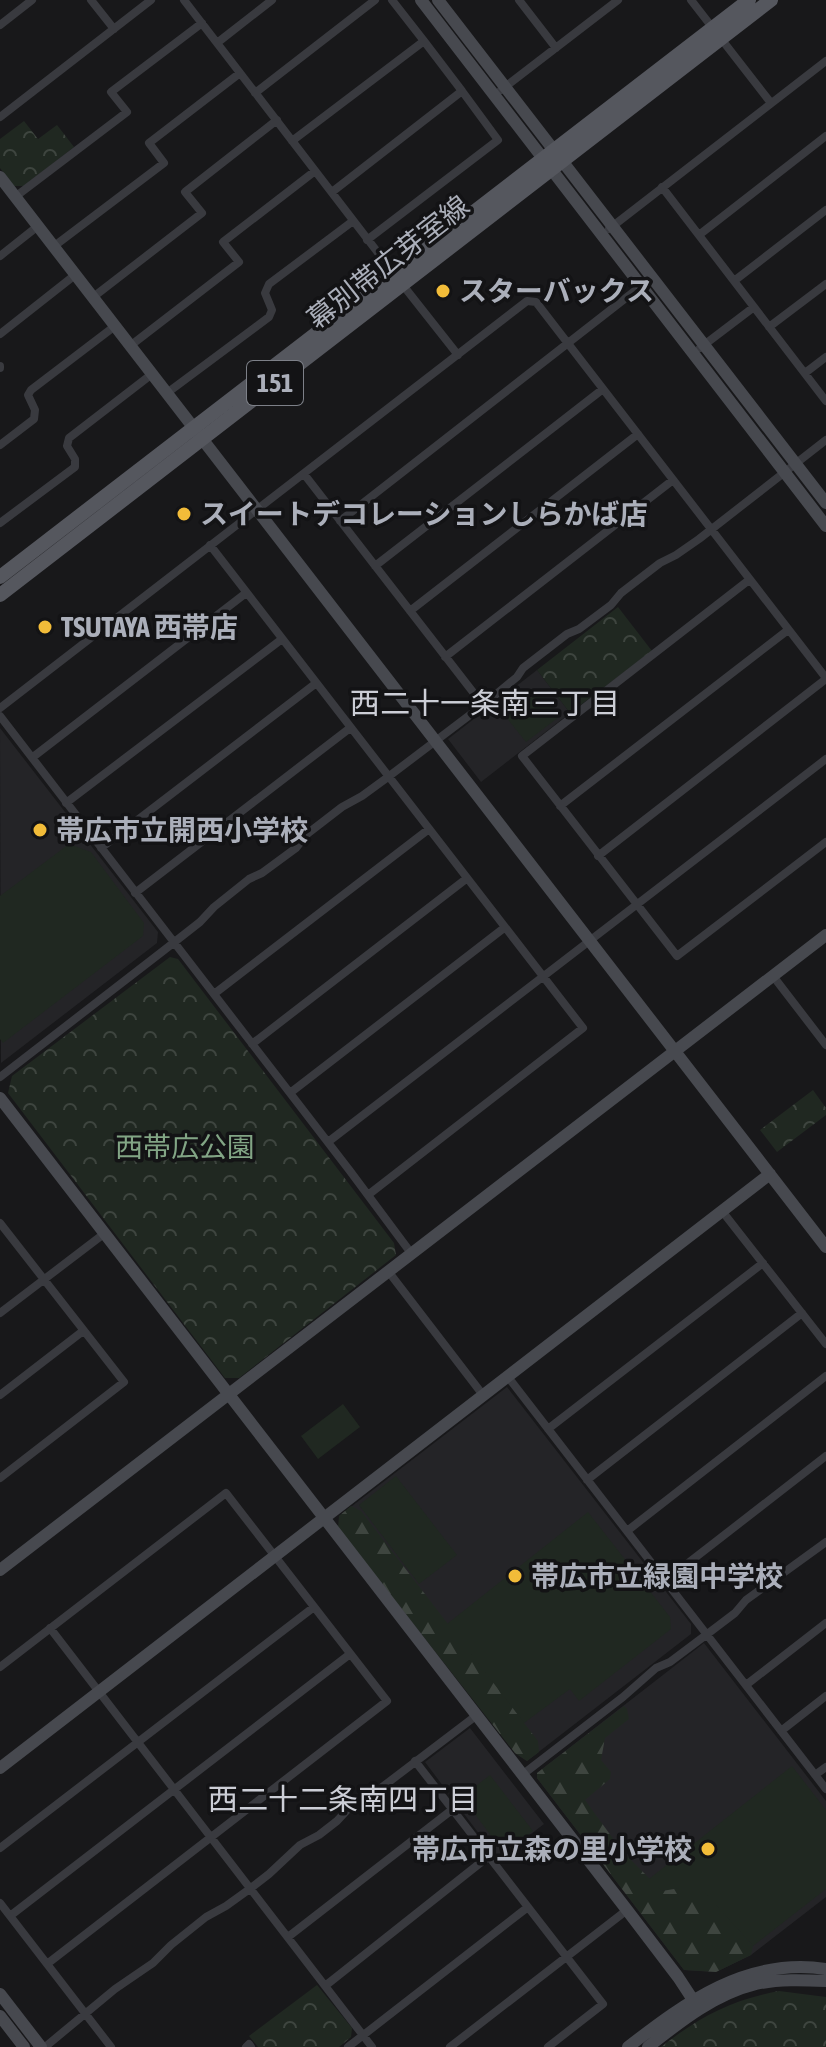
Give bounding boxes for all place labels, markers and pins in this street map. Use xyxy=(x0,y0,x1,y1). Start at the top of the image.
place label: スターバックス xyxy=(459,275,654,307)
marker: スターバックス xyxy=(434,282,452,300)
place label: スイートデコレーションしらかば店 xyxy=(200,498,647,530)
marker: スイートデコレーションしらかば店 xyxy=(175,505,193,523)
place label: TSUTAYA 西帯店 xyxy=(61,611,238,643)
marker: TSUTAYA 西帯店 xyxy=(36,618,54,636)
place label: 帯広市立開西小学校 xyxy=(56,814,308,846)
marker: 帯広市立開西小学校 xyxy=(31,821,49,839)
place label: 帯広市立緑園中学校 xyxy=(531,1560,783,1592)
marker: 帯広市立緑園中学校 xyxy=(506,1567,524,1585)
place label: 帯広市立森の里小学校 xyxy=(412,1833,692,1865)
marker: 帯広市立森の里小学校 xyxy=(699,1840,717,1858)

